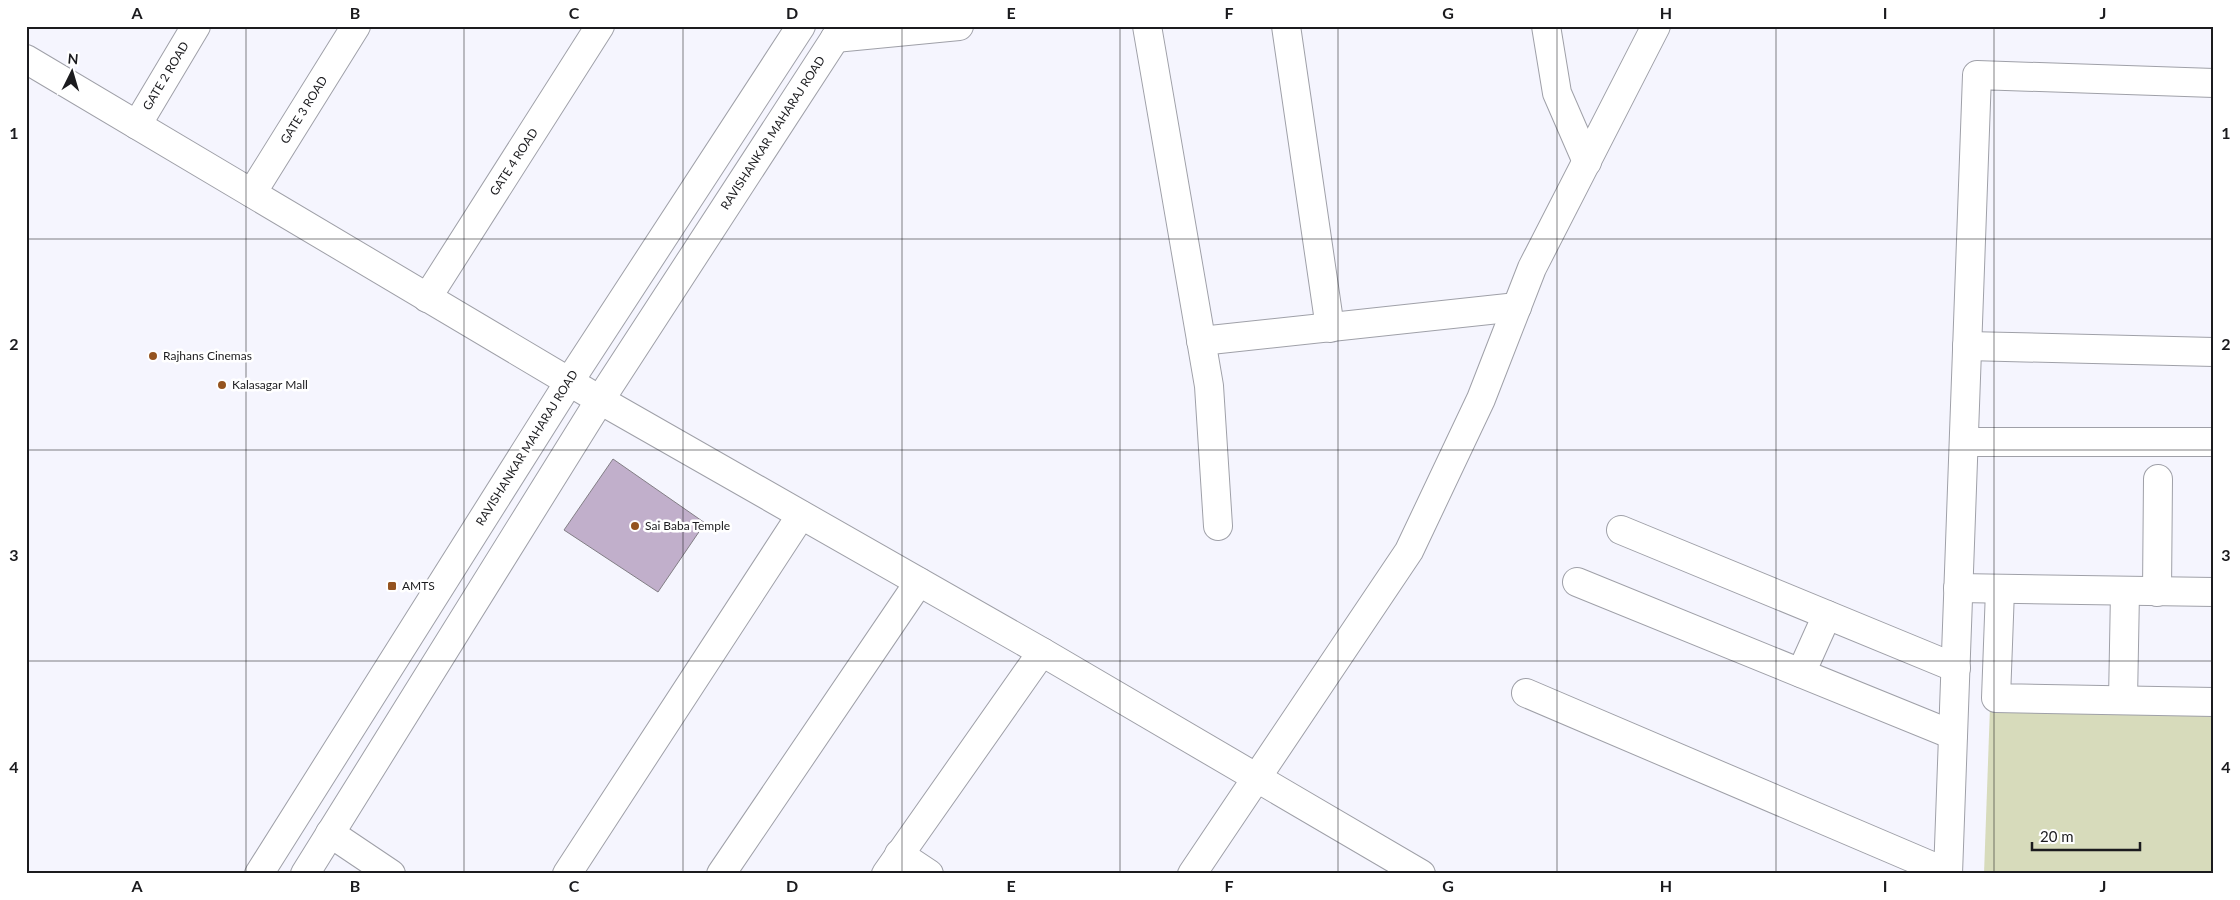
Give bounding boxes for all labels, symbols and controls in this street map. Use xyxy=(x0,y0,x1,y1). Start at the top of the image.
text: A xyxy=(130,3,143,22)
text: B xyxy=(350,3,360,22)
text: C xyxy=(569,3,580,22)
text: D xyxy=(786,3,798,22)
text: E xyxy=(1006,3,1016,22)
text: F xyxy=(1224,3,1234,22)
text: G xyxy=(1442,3,1454,22)
text: H xyxy=(1660,3,1672,22)
text: I xyxy=(1883,3,1887,22)
text: J xyxy=(2100,3,2106,22)
street label: GATE 2 ROAD xyxy=(139,39,192,113)
north arrow xyxy=(48,48,98,98)
text: N xyxy=(67,50,79,67)
street label: RAVISHANKAR MAHARAJ ROAD xyxy=(717,53,828,213)
street label: GATE 3 ROAD xyxy=(277,73,330,146)
text: 1 xyxy=(9,123,19,142)
text: 1 xyxy=(2221,123,2231,142)
street label: GATE 4 ROAD xyxy=(486,125,541,198)
text: 2 xyxy=(9,334,19,353)
text: 2 xyxy=(2221,334,2231,353)
place label: Rajhans Cinemas xyxy=(163,348,252,363)
marker: Rajhans Cinemas xyxy=(147,350,159,362)
street label: RAVISHANKAR MAHARAJ ROAD xyxy=(472,367,581,528)
place label: Kalasagar Mall xyxy=(232,377,308,392)
marker: Kalasagar Mall xyxy=(216,379,228,391)
place label: Sai Baba Temple xyxy=(645,518,730,533)
marker: Sai Baba Temple xyxy=(629,520,641,532)
text: 3 xyxy=(9,545,19,564)
text: 3 xyxy=(2221,545,2231,564)
place label: AMTS xyxy=(402,578,435,593)
marker: AMTS xyxy=(386,580,398,592)
text: 4 xyxy=(9,757,19,776)
text: 4 xyxy=(2221,757,2231,776)
scale bar xyxy=(2032,820,2140,852)
text: 20 m xyxy=(2040,827,2074,845)
text: A xyxy=(130,876,143,895)
text: B xyxy=(350,876,360,895)
text: C xyxy=(569,876,580,895)
text: D xyxy=(786,876,798,895)
text: E xyxy=(1006,876,1016,895)
text: F xyxy=(1224,876,1234,895)
text: G xyxy=(1442,876,1454,895)
text: H xyxy=(1660,876,1672,895)
text: I xyxy=(1883,876,1887,895)
text: J xyxy=(2100,876,2106,895)

